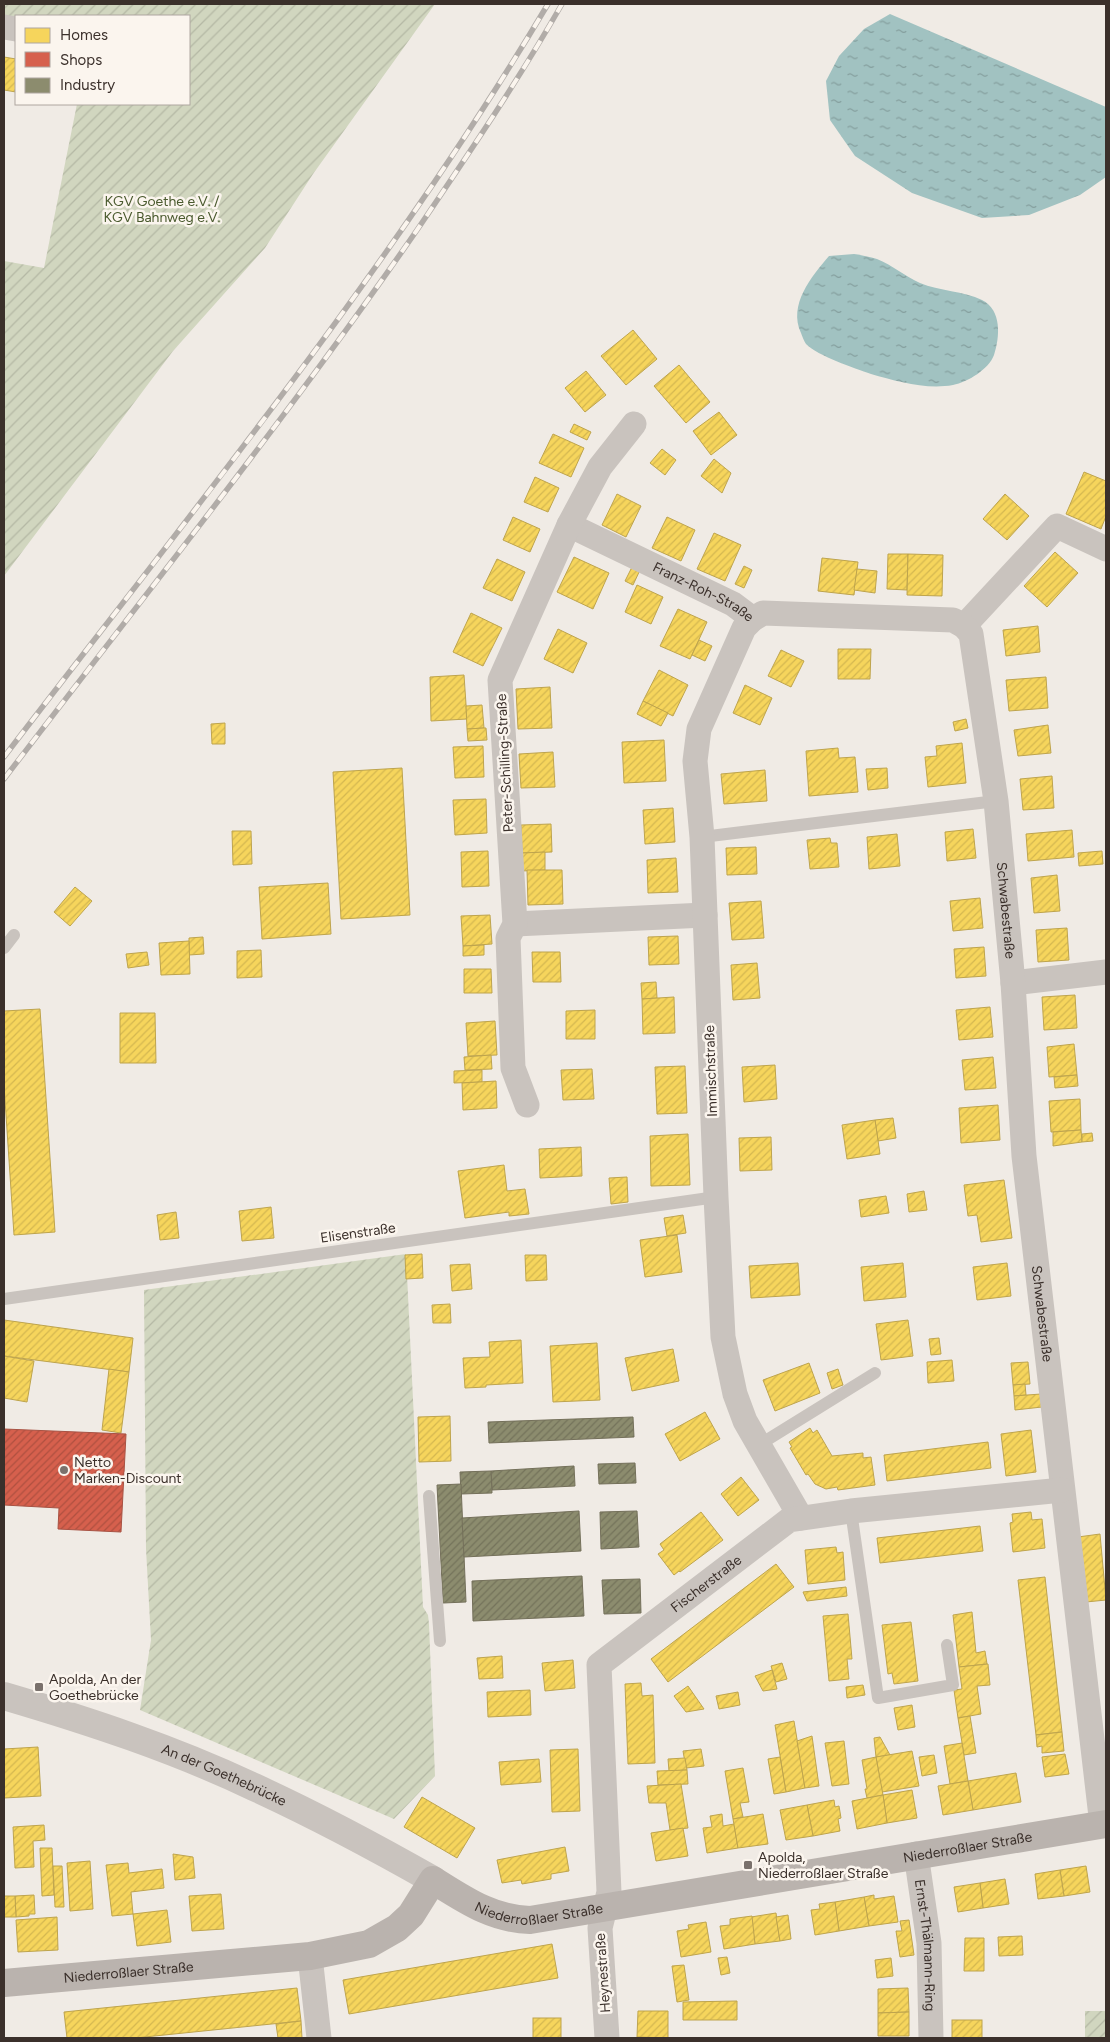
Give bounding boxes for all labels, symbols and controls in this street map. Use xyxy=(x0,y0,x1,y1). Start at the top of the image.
legend xyxy=(15,15,190,105)
text: Homes xyxy=(60,26,108,44)
text: Shops xyxy=(60,51,102,69)
text: Industry xyxy=(60,76,115,94)
park label: KGV Goethe e.V. / KGV Bahnweg e.V. xyxy=(104,193,221,226)
street label: Franz-Roh-Straße xyxy=(650,558,757,625)
street label: Peter-Schilling-Straße xyxy=(493,693,517,833)
street label: Schwabestraße xyxy=(993,861,1019,960)
street label: Immischstraße xyxy=(701,1024,721,1117)
street label: Elisenstraße xyxy=(319,1219,397,1247)
street label: Schwabestraße xyxy=(1028,1264,1056,1363)
place label: Netto Marken-Discount xyxy=(74,1454,182,1487)
marker: Netto Marken-Discount xyxy=(58,1464,70,1476)
street label: Fischerstraße xyxy=(667,1551,745,1616)
place label: Apolda, An der Goethebrücke xyxy=(49,1671,142,1704)
marker: Apolda, An der Goethebrücke xyxy=(33,1681,45,1693)
street label: An der Goethebrücke xyxy=(159,1740,290,1810)
street label: Niederroßlaer Straße xyxy=(902,1828,1034,1866)
place label: Apolda, Niederroßlaer Straße xyxy=(758,1849,889,1882)
marker: Apolda, Niederroßlaer Straße xyxy=(742,1859,754,1871)
street label: Ernst-Thälmann-Ring xyxy=(911,1878,939,2012)
street label: Niederroßlaer Straße xyxy=(472,1898,605,1929)
street label: Heynestraße xyxy=(592,1932,614,2014)
street label: Niederroßlaer Straße xyxy=(63,1958,195,1986)

